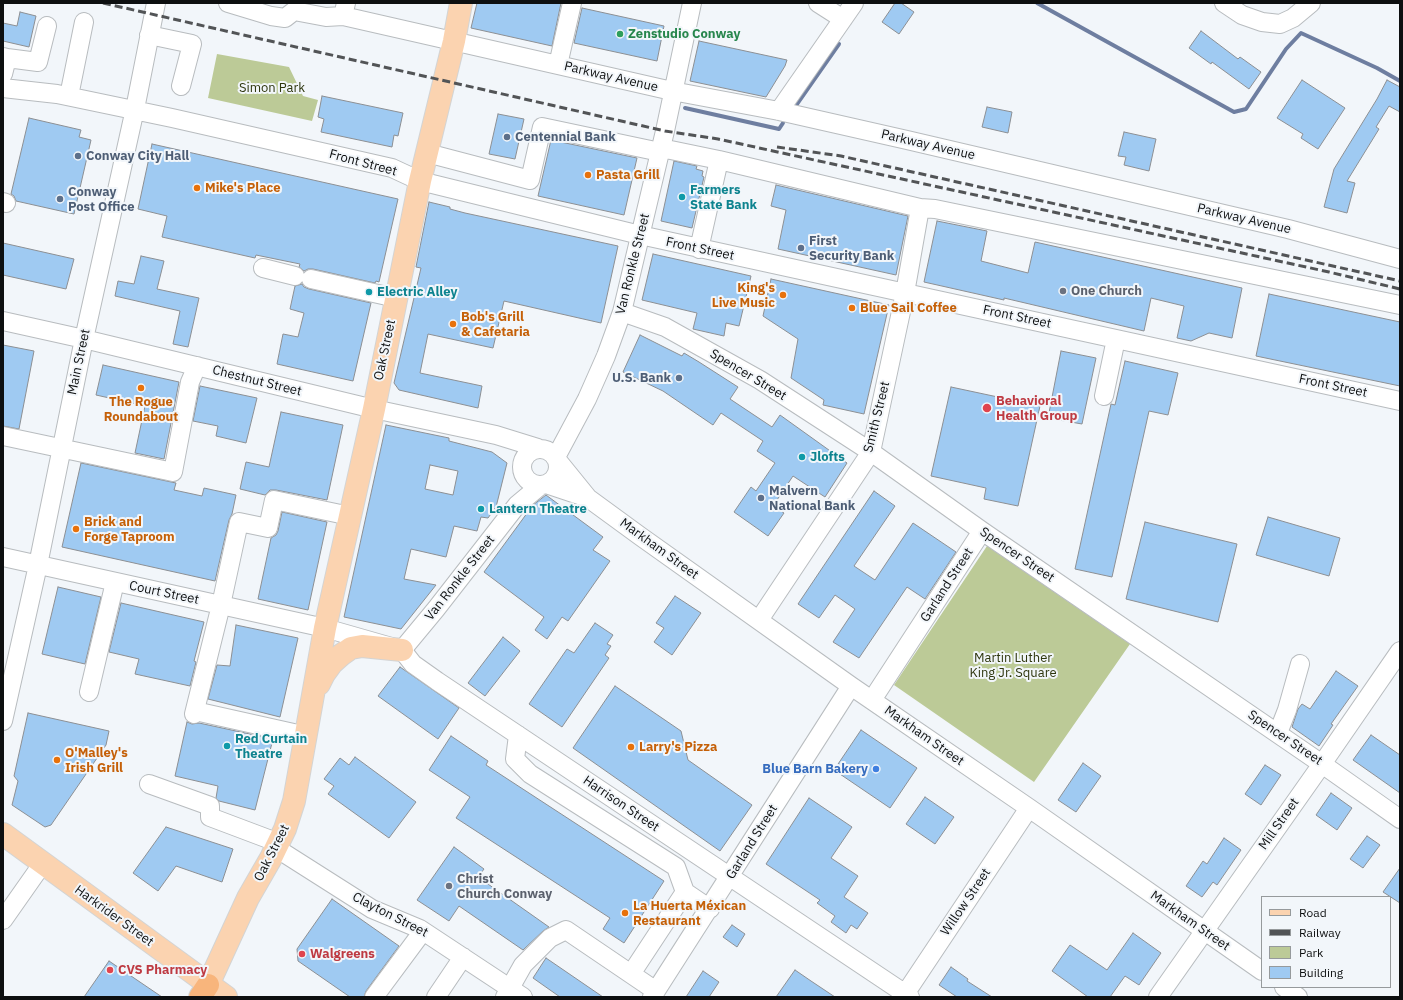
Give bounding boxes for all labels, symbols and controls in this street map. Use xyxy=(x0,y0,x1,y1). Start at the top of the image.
place label: Zenstudio Conway xyxy=(628,26,741,42)
marker: Zenstudio Conway xyxy=(615,29,625,39)
street label: Parkway Avenue xyxy=(562,59,660,95)
park label: Simon Park xyxy=(239,80,305,96)
street label: Parkway Avenue xyxy=(879,127,977,163)
place label: Centennial Bank xyxy=(515,129,616,145)
marker: Centennial Bank xyxy=(502,132,512,142)
street label: Front Street xyxy=(327,146,399,180)
place label: Conway City Hall xyxy=(86,148,189,164)
marker: Conway City Hall xyxy=(73,151,83,161)
place label: Pasta Grill xyxy=(596,167,660,183)
marker: Pasta Grill xyxy=(583,170,593,180)
place label: Mike's Place xyxy=(205,180,280,196)
place label: Farmers State Bank xyxy=(690,182,757,213)
marker: Mike's Place xyxy=(192,183,202,193)
place label: Conway Post Office xyxy=(68,184,134,215)
marker: Farmers State Bank xyxy=(677,192,687,202)
marker: Conway Post Office xyxy=(55,194,65,204)
street label: Parkway Avenue xyxy=(1195,201,1293,237)
street label: Van Ronkle Street xyxy=(613,212,653,316)
place label: First Security Bank xyxy=(809,233,894,264)
street label: Front Street xyxy=(664,234,736,264)
marker: First Security Bank xyxy=(796,243,806,253)
place label: King's Live Music xyxy=(712,280,775,311)
place label: One Church xyxy=(1071,283,1142,299)
place label: Electric Alley xyxy=(377,284,457,300)
marker: One Church xyxy=(1058,286,1068,296)
marker: Electric Alley xyxy=(364,287,374,297)
marker: King's Live Music xyxy=(778,290,788,300)
place label: Blue Sail Coffee xyxy=(860,300,957,316)
street label: Front Street xyxy=(981,302,1053,332)
marker: Blue Sail Coffee xyxy=(847,303,857,313)
place label: Bob's Grill & Cafetaria xyxy=(461,309,530,340)
street label: Oak Street xyxy=(371,318,399,382)
marker: Bob's Grill & Cafetaria xyxy=(448,319,458,329)
street label: Main Street xyxy=(64,328,94,396)
street label: Spencer Street xyxy=(707,346,789,404)
street label: Chestnut Street xyxy=(211,362,303,400)
place label: U.S. Bank xyxy=(612,370,671,386)
street label: Front Street xyxy=(1297,371,1369,401)
marker: U.S. Bank xyxy=(674,373,684,383)
street label: Smith Street xyxy=(861,380,893,454)
marker: The Rogue Roundabout xyxy=(136,383,146,393)
place label: Behavioral Health Group xyxy=(996,393,1077,424)
place label: The Rogue Roundabout xyxy=(104,394,178,425)
marker: Behavioral Health Group xyxy=(981,402,993,414)
place label: Jlofts xyxy=(810,449,845,465)
marker: Jlofts xyxy=(797,452,807,462)
place label: Malvern National Bank xyxy=(769,483,855,514)
marker: Malvern National Bank xyxy=(756,493,766,503)
place label: Lantern Theatre xyxy=(489,501,587,517)
marker: Lantern Theatre xyxy=(476,504,486,514)
place label: Brick and Forge Taproom xyxy=(84,514,175,545)
street label: Markham Street xyxy=(617,515,701,583)
marker: Brick and Forge Taproom xyxy=(71,524,81,534)
street label: Spencer Street xyxy=(977,524,1057,586)
street label: Van Ronkle Street xyxy=(422,532,498,624)
street label: Garland Street xyxy=(917,545,977,625)
street label: Court Street xyxy=(128,578,200,608)
park label: Martin Luther King Jr. Square xyxy=(969,650,1057,681)
street label: Markham Street xyxy=(881,703,967,769)
street label: Spencer Street xyxy=(1245,707,1325,769)
place label: Red Curtain Theatre xyxy=(235,731,307,762)
place label: Larry's Pizza xyxy=(639,739,717,755)
marker: Red Curtain Theatre xyxy=(222,741,232,751)
marker: Larry's Pizza xyxy=(626,742,636,752)
place label: O'Malley's Irish Grill xyxy=(65,745,128,776)
marker: O'Malley's Irish Grill xyxy=(52,755,62,765)
place label: Blue Barn Bakery xyxy=(762,761,868,777)
marker: Blue Barn Bakery xyxy=(871,764,881,774)
street label: Harrison Street xyxy=(580,773,662,835)
street label: Mill Street xyxy=(1256,795,1302,853)
street label: Garland Street xyxy=(723,802,781,882)
street label: Oak Street xyxy=(251,822,293,884)
street label: Willow Street xyxy=(938,865,994,939)
place label: Christ Church Conway xyxy=(457,871,552,902)
marker: Christ Church Conway xyxy=(444,881,454,891)
street label: Harkrider Street xyxy=(71,882,157,950)
street label: Markham Street xyxy=(1147,888,1233,954)
street label: Clayton Street xyxy=(350,889,430,941)
legend xyxy=(1261,896,1391,988)
place label: La Huerta Méxican Restaurant xyxy=(633,898,746,929)
text: Road xyxy=(1299,905,1327,920)
marker: La Huerta Méxican Restaurant xyxy=(620,908,630,918)
text: Railway xyxy=(1299,925,1341,940)
text: Park xyxy=(1299,945,1323,960)
place label: Walgreens xyxy=(310,946,375,962)
marker: Walgreens xyxy=(297,949,307,959)
place label: CVS Pharmacy xyxy=(118,962,207,978)
marker: CVS Pharmacy xyxy=(105,965,115,975)
text: Building xyxy=(1299,965,1343,980)

